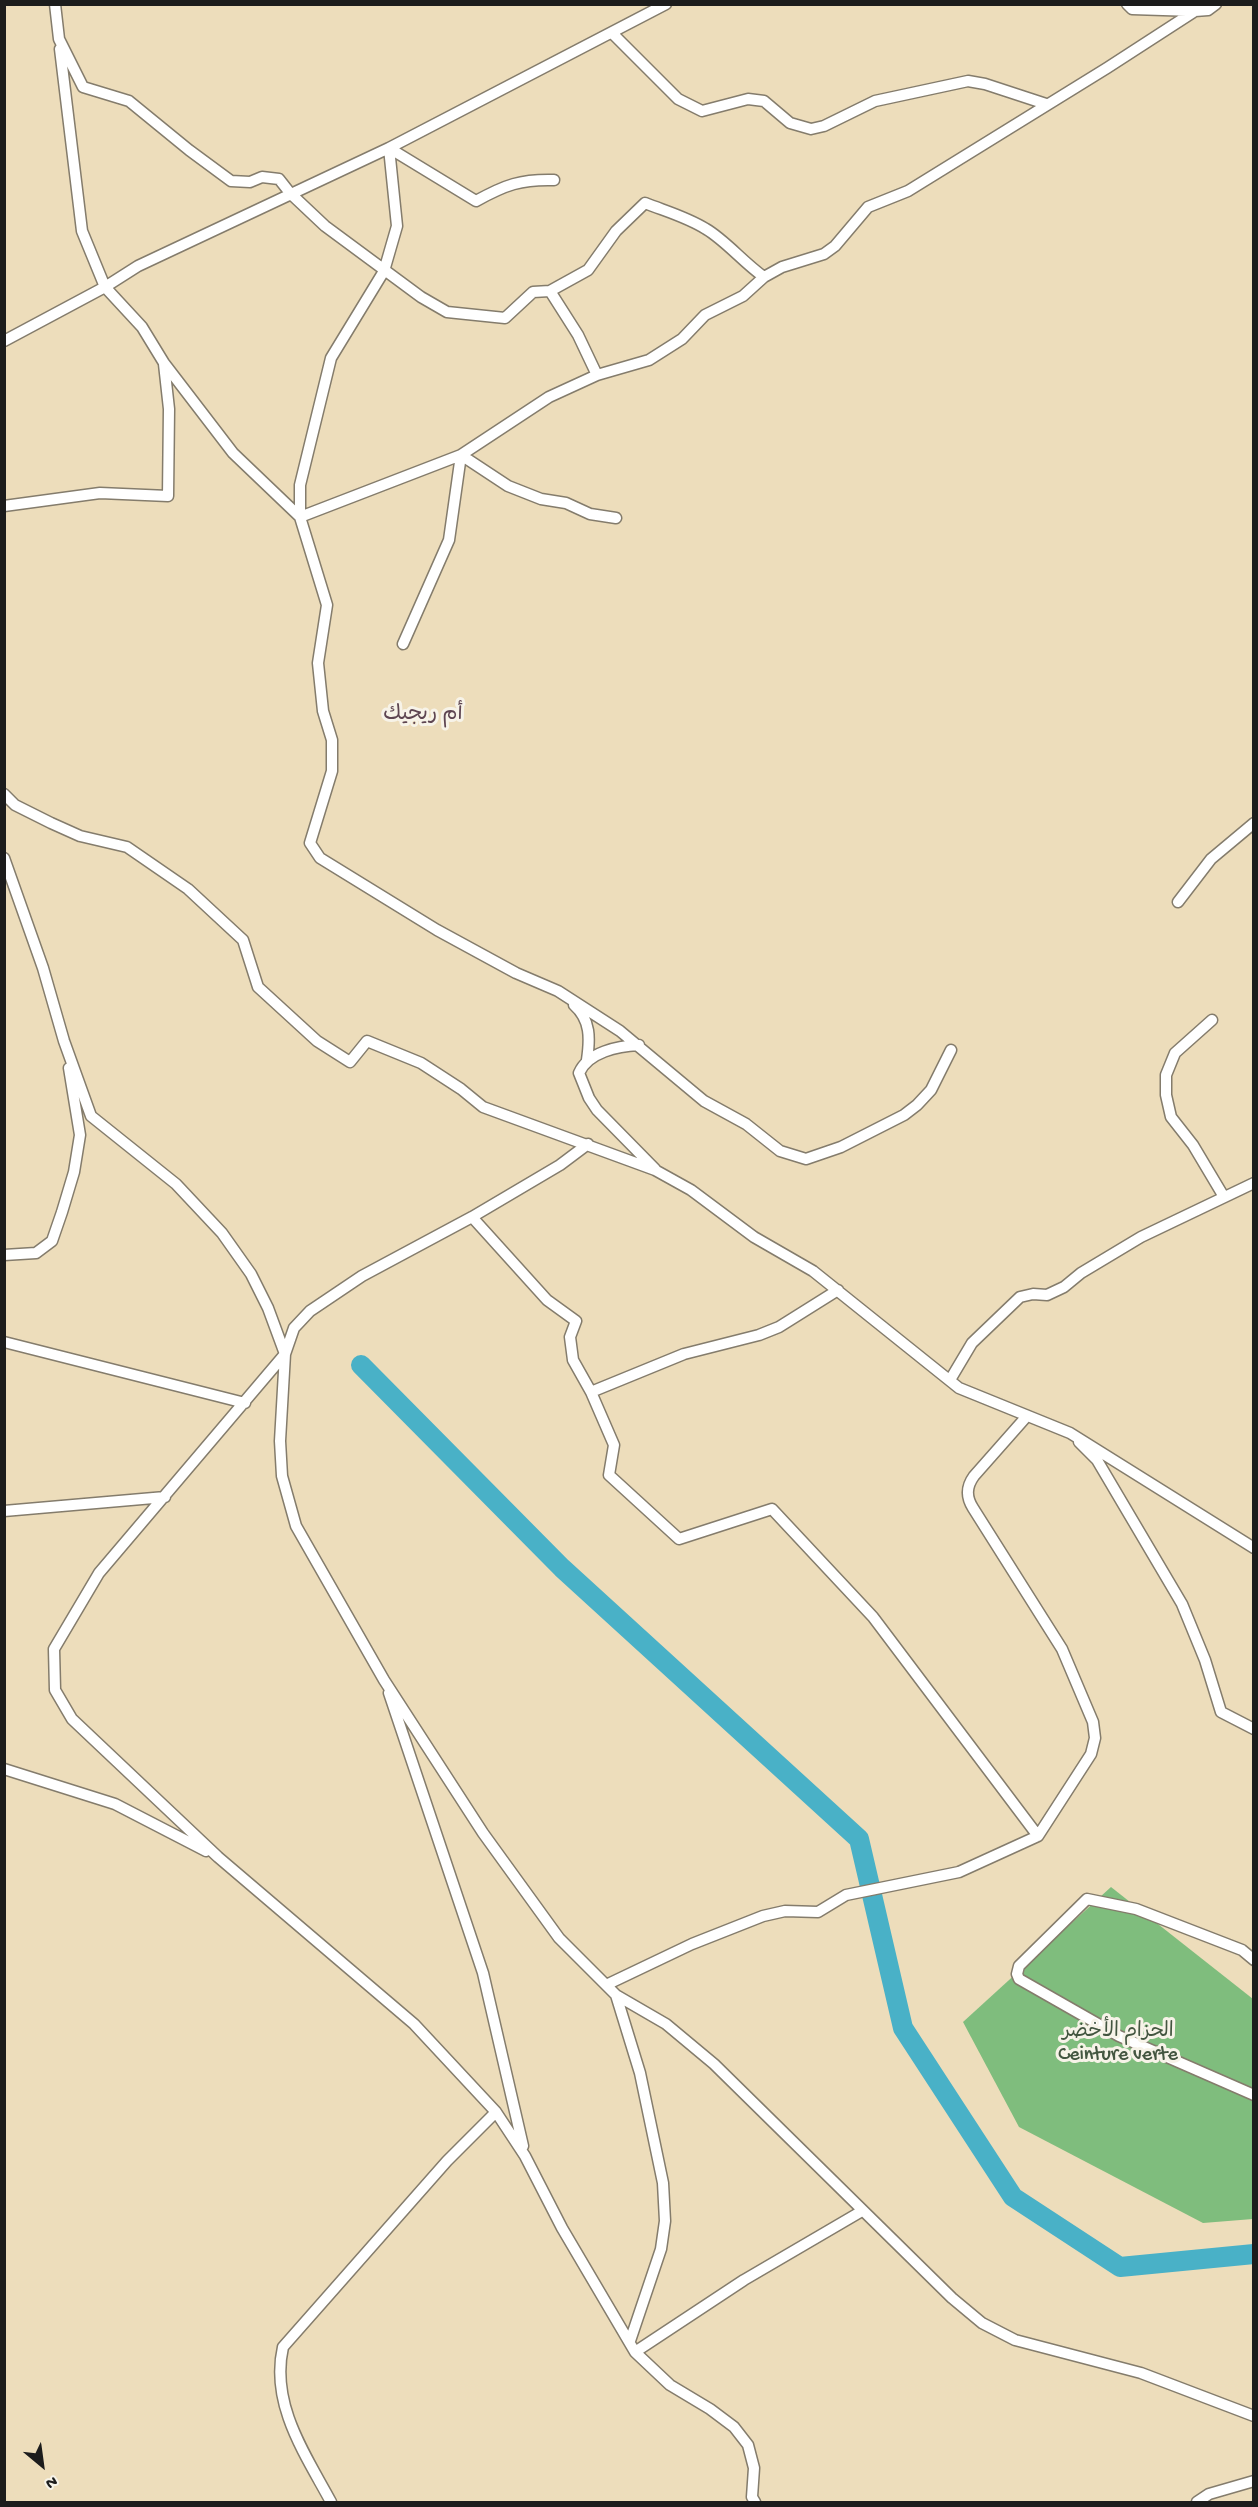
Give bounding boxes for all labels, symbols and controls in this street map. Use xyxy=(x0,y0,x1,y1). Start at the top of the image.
district label: أم ريجيك xyxy=(383,703,463,729)
park label: الحزام الأخضر Ceinture verte xyxy=(1058,2021,1178,2068)
north arrow xyxy=(12,2435,72,2495)
text: N xyxy=(42,2470,60,2492)

